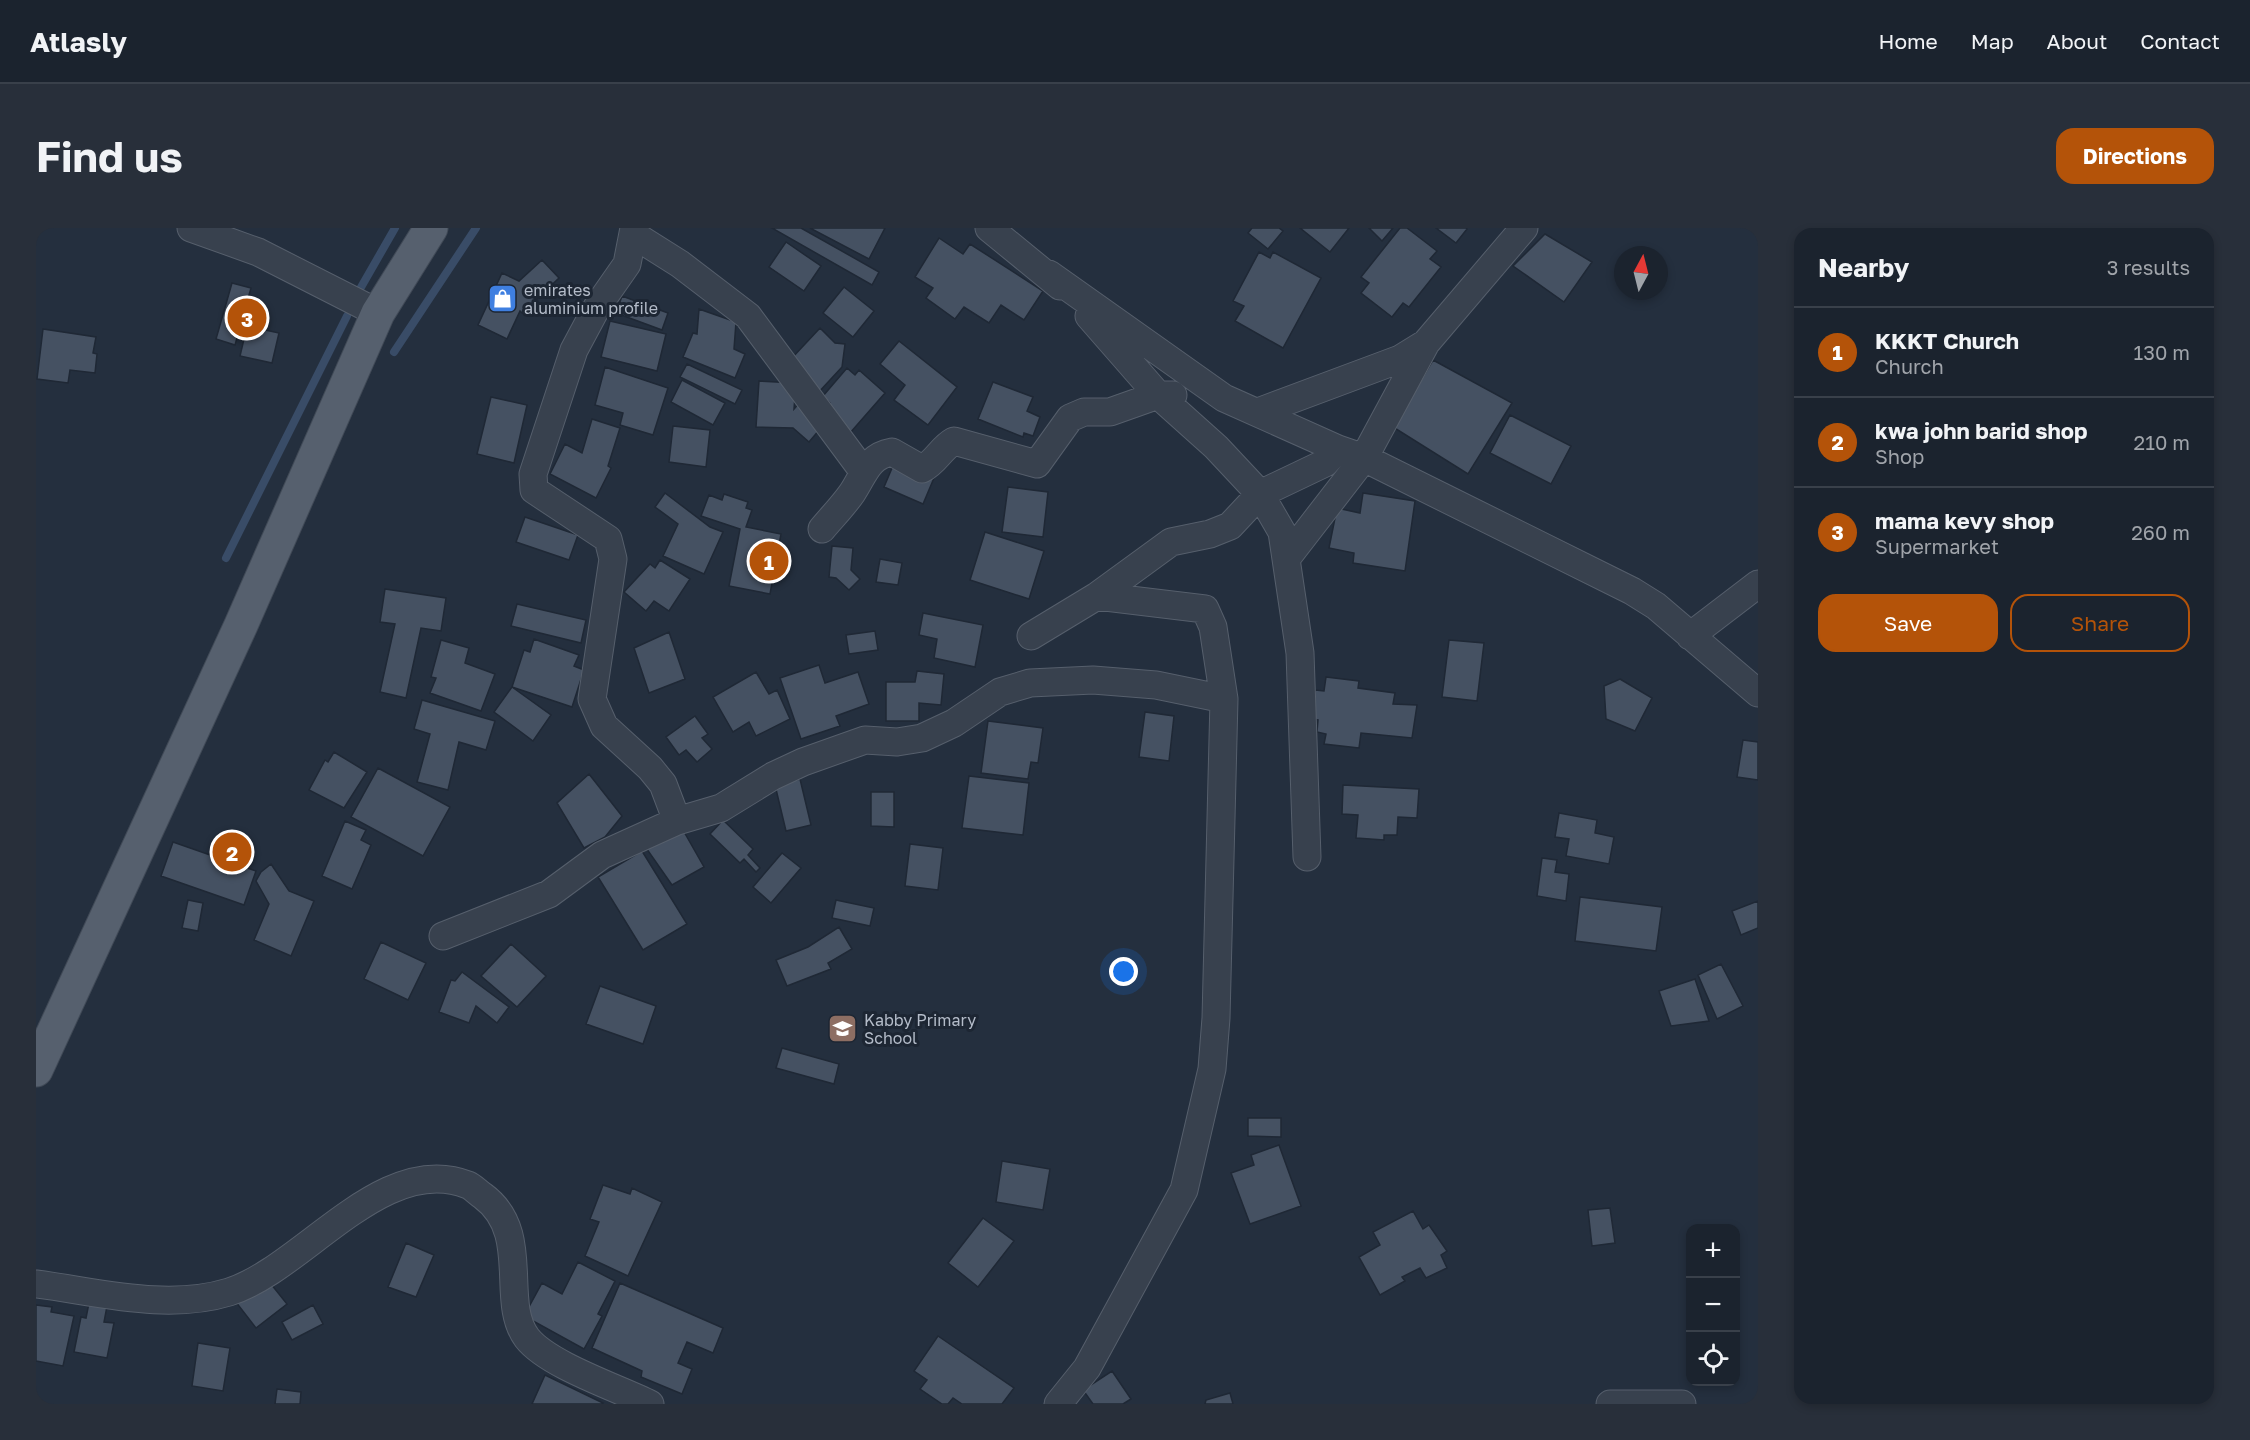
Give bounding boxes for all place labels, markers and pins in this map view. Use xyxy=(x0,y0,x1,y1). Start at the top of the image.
place label: emirates aluminium profile xyxy=(524,280,658,318)
shop icon: emirates aluminium profile xyxy=(487,283,519,315)
pin: 3 xyxy=(228,296,266,340)
pin: 1 xyxy=(750,538,788,584)
pin: 2 xyxy=(212,830,252,874)
place label: Kabby Primary School xyxy=(864,1010,976,1048)
school or university icon: Kabby Primary School xyxy=(827,1013,859,1045)

